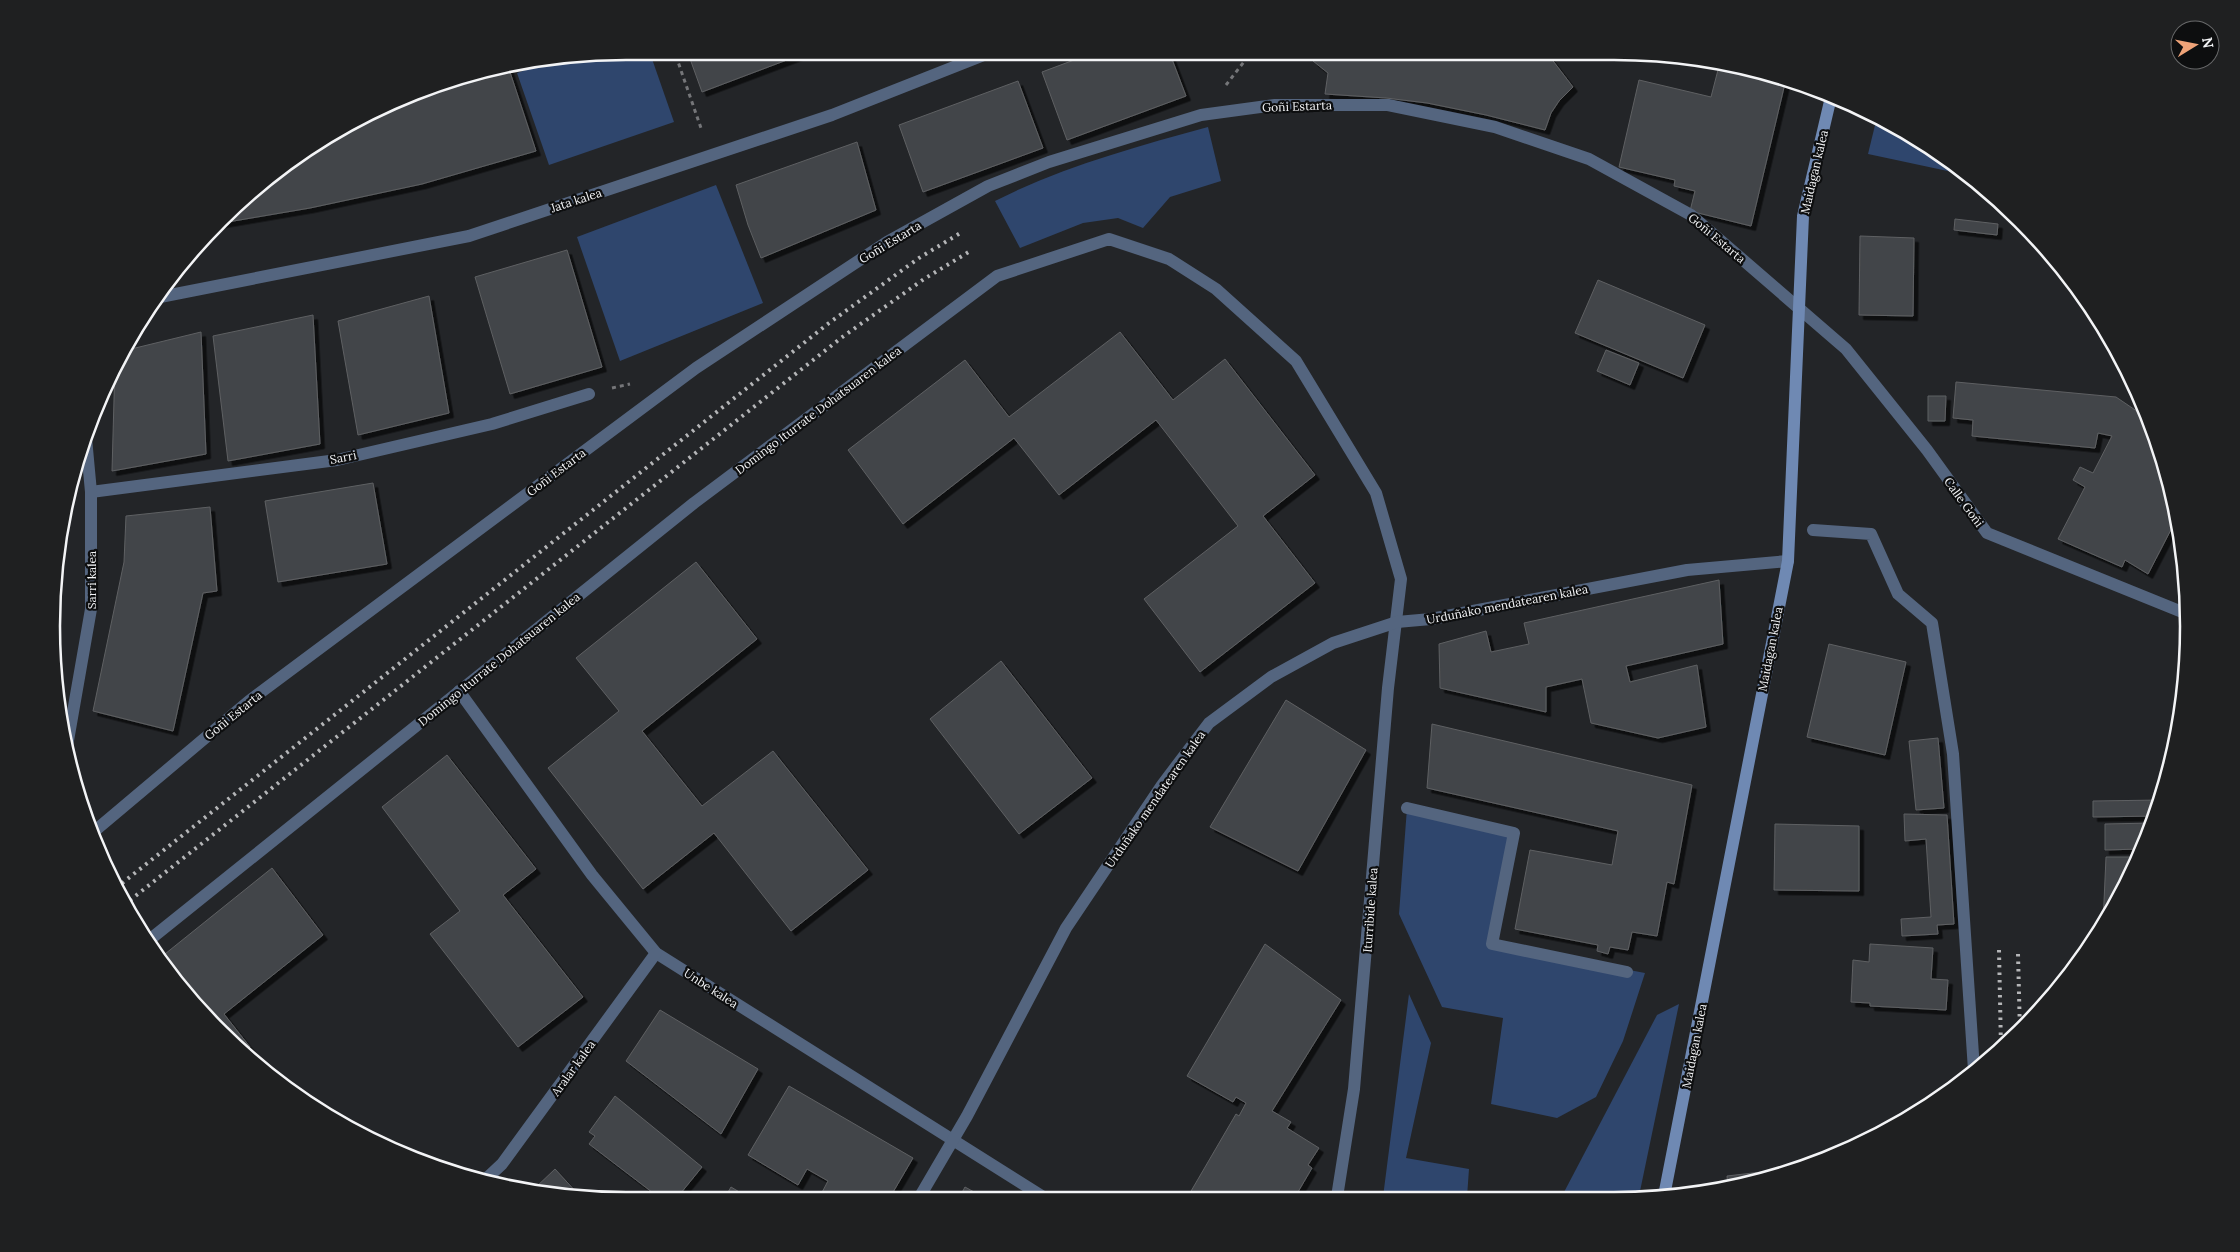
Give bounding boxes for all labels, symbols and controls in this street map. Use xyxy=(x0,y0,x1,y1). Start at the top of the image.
north arrow xyxy=(2170,20,2220,70)
text: N xyxy=(2198,36,2218,50)
street label: Goñi Estarta xyxy=(1262,97,1332,115)
street label: Maidagan kalea xyxy=(1797,129,1831,215)
street label: Jata kalea xyxy=(548,185,604,216)
street label: Goñi Estarta xyxy=(1685,210,1749,266)
street label: Goñi Estarta xyxy=(856,218,924,266)
street label: Domingo Iturrate Dohatsuaren kalea xyxy=(732,343,904,477)
street label: Goñi Estarta xyxy=(524,445,588,499)
street label: Sarri xyxy=(328,447,358,467)
street label: Calle Goñi xyxy=(1941,474,1987,530)
street label: Sarri kalea xyxy=(84,551,99,609)
street label: Urduñako mendatearen kalea xyxy=(1425,581,1589,627)
street label: Domingo Iturrate Dohatsuaren kalea xyxy=(415,589,583,729)
street label: Maidagan kalea xyxy=(1754,605,1786,693)
street label: Goñi Estarta xyxy=(201,687,265,743)
street label: Urduñako mendatearen kalea xyxy=(1102,727,1208,871)
street label: Iturribide kalea xyxy=(1360,867,1380,953)
street label: Unbe kalea xyxy=(681,965,741,1011)
street label: Maidagan kalea xyxy=(1678,1002,1710,1090)
street label: Aralar kalea xyxy=(547,1037,598,1100)

